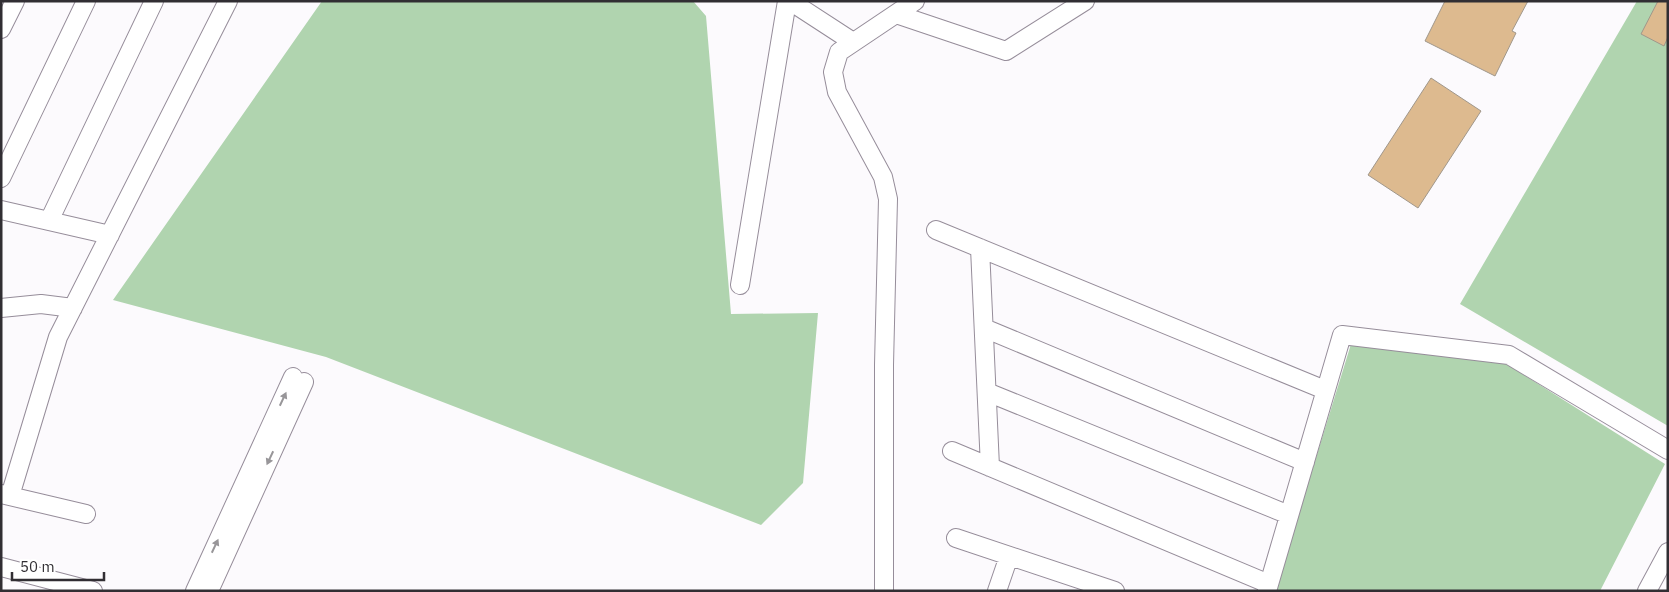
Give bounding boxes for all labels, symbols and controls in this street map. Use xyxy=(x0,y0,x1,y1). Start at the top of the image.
one-way arrow xyxy=(279,392,287,406)
one-way arrow xyxy=(265,451,273,465)
one-way arrow xyxy=(211,539,219,553)
scale bar xyxy=(12,550,105,582)
text: 50 m xyxy=(20,557,55,576)

